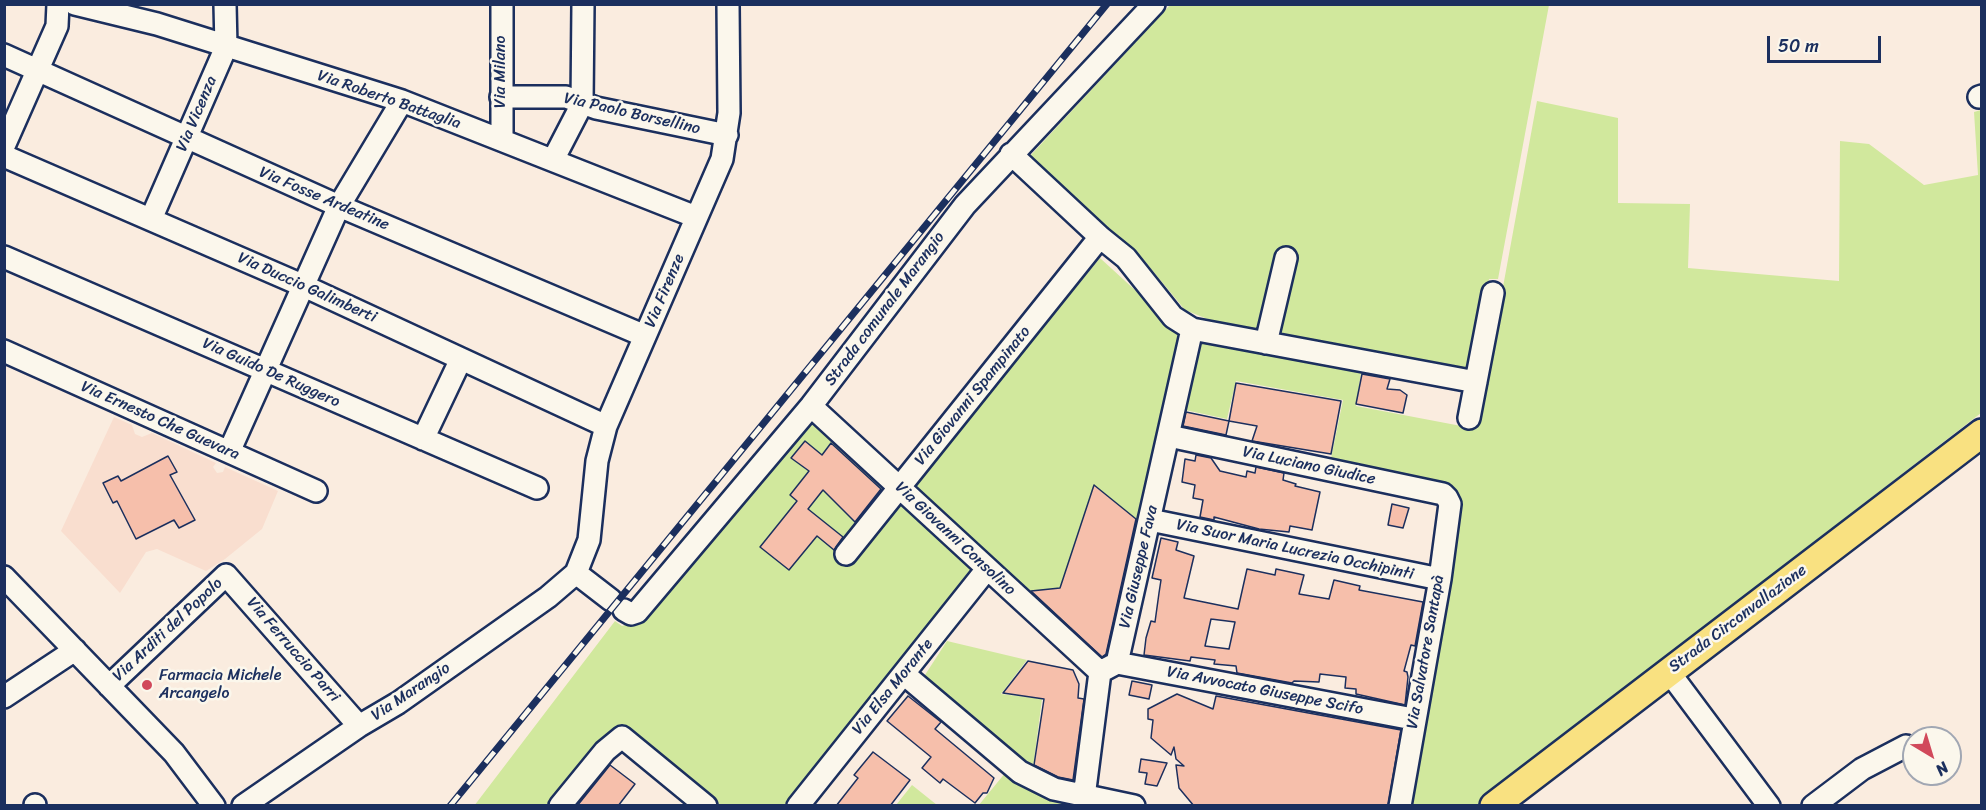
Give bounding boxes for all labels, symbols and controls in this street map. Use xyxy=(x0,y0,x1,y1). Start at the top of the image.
scale bar xyxy=(1770,24,1884,62)
text: 50 m xyxy=(1778,30,1819,62)
street label: Via Milano xyxy=(491,36,511,108)
street label: Via Roberto Battaglia xyxy=(315,66,463,134)
street label: Via Vicenza xyxy=(172,73,222,155)
street label: Via Paolo Borsellino xyxy=(562,89,702,139)
street label: Via Fosse Ardeatine xyxy=(256,163,392,235)
street label: Strada comunale Marangio xyxy=(821,228,949,390)
street label: Via Duccio Galimberti xyxy=(234,249,380,327)
street label: Via Firenze xyxy=(641,251,689,331)
street label: Via Giovanni Spampinato xyxy=(911,323,1035,469)
street label: Via Guido De Ruggero xyxy=(199,334,343,412)
street label: Via Ernesto Che Guevara xyxy=(78,377,242,465)
street label: Via Luciano Giudice xyxy=(1241,443,1377,489)
street label: Via Giovanni Consolino xyxy=(891,478,1019,600)
street label: Via Giuseppe Fava xyxy=(1116,504,1162,630)
street label: Via Suor Maria Lucrezia Occhipinti xyxy=(1175,515,1415,585)
street label: Strada Circonvallazione xyxy=(1665,561,1811,677)
street label: Via Arditi del Popolo xyxy=(109,574,227,686)
street label: Via Salvatore Santapà xyxy=(1403,574,1449,730)
street label: Via Ferruccio Parri xyxy=(242,594,344,706)
street label: Via Elsa Morante xyxy=(849,635,937,739)
street label: Via Marangio xyxy=(368,659,454,725)
street label: Via Avvocato Giuseppe Scifo xyxy=(1165,663,1365,719)
place label: Farmacia Michele Arcangelo xyxy=(159,666,282,704)
marker: Farmacia Michele Arcangelo xyxy=(140,678,154,692)
north arrow xyxy=(1902,726,1962,786)
text: N xyxy=(1929,754,1955,784)

